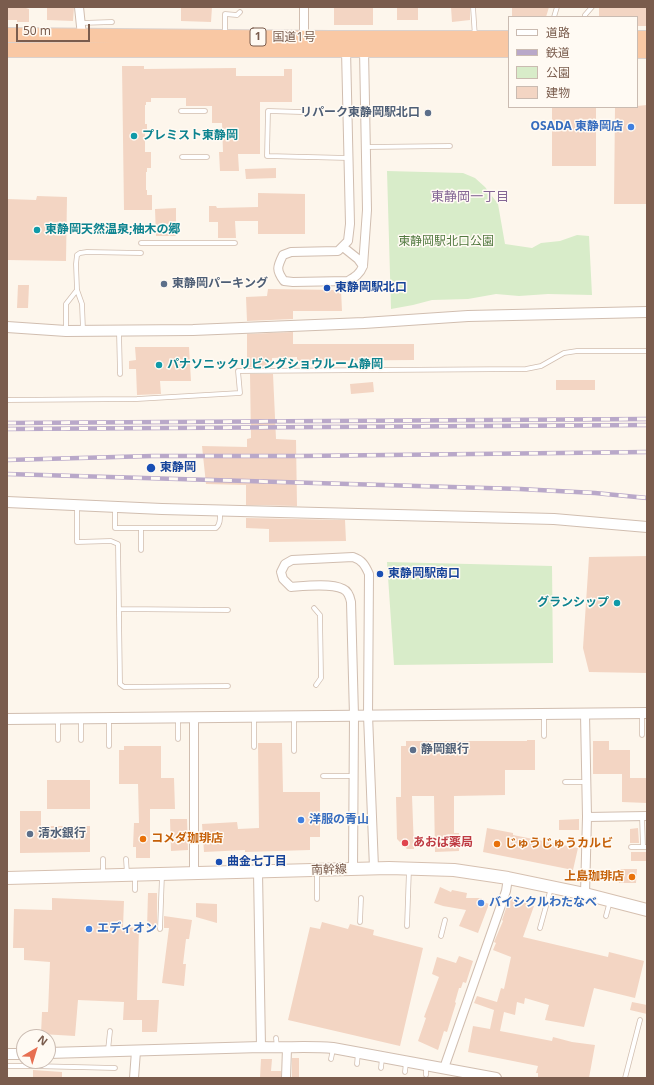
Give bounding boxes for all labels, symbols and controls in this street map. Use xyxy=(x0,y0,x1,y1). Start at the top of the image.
scale bar xyxy=(18,16,92,42)
legend xyxy=(508,16,638,108)
text: 50 m xyxy=(23,22,51,39)
text: 道路 xyxy=(546,24,570,41)
road number: 1 xyxy=(250,28,266,46)
street label: 国道1号 xyxy=(273,31,315,45)
text: 鉄道 xyxy=(546,44,570,61)
text: 公園 xyxy=(546,64,570,81)
text: 建物 xyxy=(546,84,570,101)
place label: リパーク東静岡駅北口 xyxy=(300,106,420,120)
marker: リパーク東静岡駅北口 xyxy=(423,108,433,118)
place label: OSADA 東静岡店 xyxy=(531,120,623,134)
marker: OSADA 東静岡店 xyxy=(626,122,636,132)
place label: プレミスト東静岡 xyxy=(142,129,238,143)
marker: プレミスト東静岡 xyxy=(129,131,139,141)
district label: 東静岡一丁目 xyxy=(431,189,509,205)
place label: 東静岡天然温泉;柚木の郷 xyxy=(45,223,180,237)
marker: 東静岡天然温泉;柚木の郷 xyxy=(32,225,42,235)
park label: 東静岡駅北口公園 xyxy=(398,235,494,249)
place label: 東静岡パーキング xyxy=(172,277,268,291)
marker: 東静岡パーキング xyxy=(159,279,169,289)
place label: 東静岡駅北口 xyxy=(335,281,407,295)
marker: 東静岡駅北口 xyxy=(322,283,332,293)
place label: パナソニックリビングショウルーム静岡 xyxy=(167,358,383,372)
marker: パナソニックリビングショウルーム静岡 xyxy=(154,360,164,370)
place label: 東静岡 xyxy=(160,461,196,475)
marker: 東静岡 xyxy=(145,462,157,474)
place label: 東静岡駅南口 xyxy=(388,567,460,581)
marker: 東静岡駅南口 xyxy=(375,569,385,579)
place label: グランシップ xyxy=(537,596,609,610)
marker: グランシップ xyxy=(612,598,622,608)
place label: 静岡銀行 xyxy=(421,743,469,757)
marker: 静岡銀行 xyxy=(408,745,418,755)
place label: 洋服の青山 xyxy=(309,813,369,827)
marker: 洋服の青山 xyxy=(296,815,306,825)
place label: 清水銀行 xyxy=(38,827,86,841)
marker: 清水銀行 xyxy=(25,829,35,839)
place label: コメダ珈琲店 xyxy=(151,832,223,846)
marker: コメダ珈琲店 xyxy=(138,834,148,844)
place label: あおば薬局 xyxy=(413,836,473,850)
place label: じゅうじゅうカルビ xyxy=(505,837,613,851)
marker: あおば薬局 xyxy=(400,838,410,848)
marker: じゅうじゅうカルビ xyxy=(492,839,502,849)
place label: 曲金七丁目 xyxy=(227,855,287,869)
marker: 曲金七丁目 xyxy=(214,857,224,867)
street label: 南幹線 xyxy=(311,862,347,878)
place label: 上島珈琲店 xyxy=(564,870,624,884)
marker: 上島珈琲店 xyxy=(627,872,637,882)
place label: バイシクルわたなべ xyxy=(489,896,597,910)
marker: バイシクルわたなべ xyxy=(476,898,486,908)
place label: エディオン xyxy=(97,922,157,936)
marker: エディオン xyxy=(84,924,94,934)
north arrow xyxy=(16,1029,56,1069)
text: N xyxy=(35,1031,51,1049)

